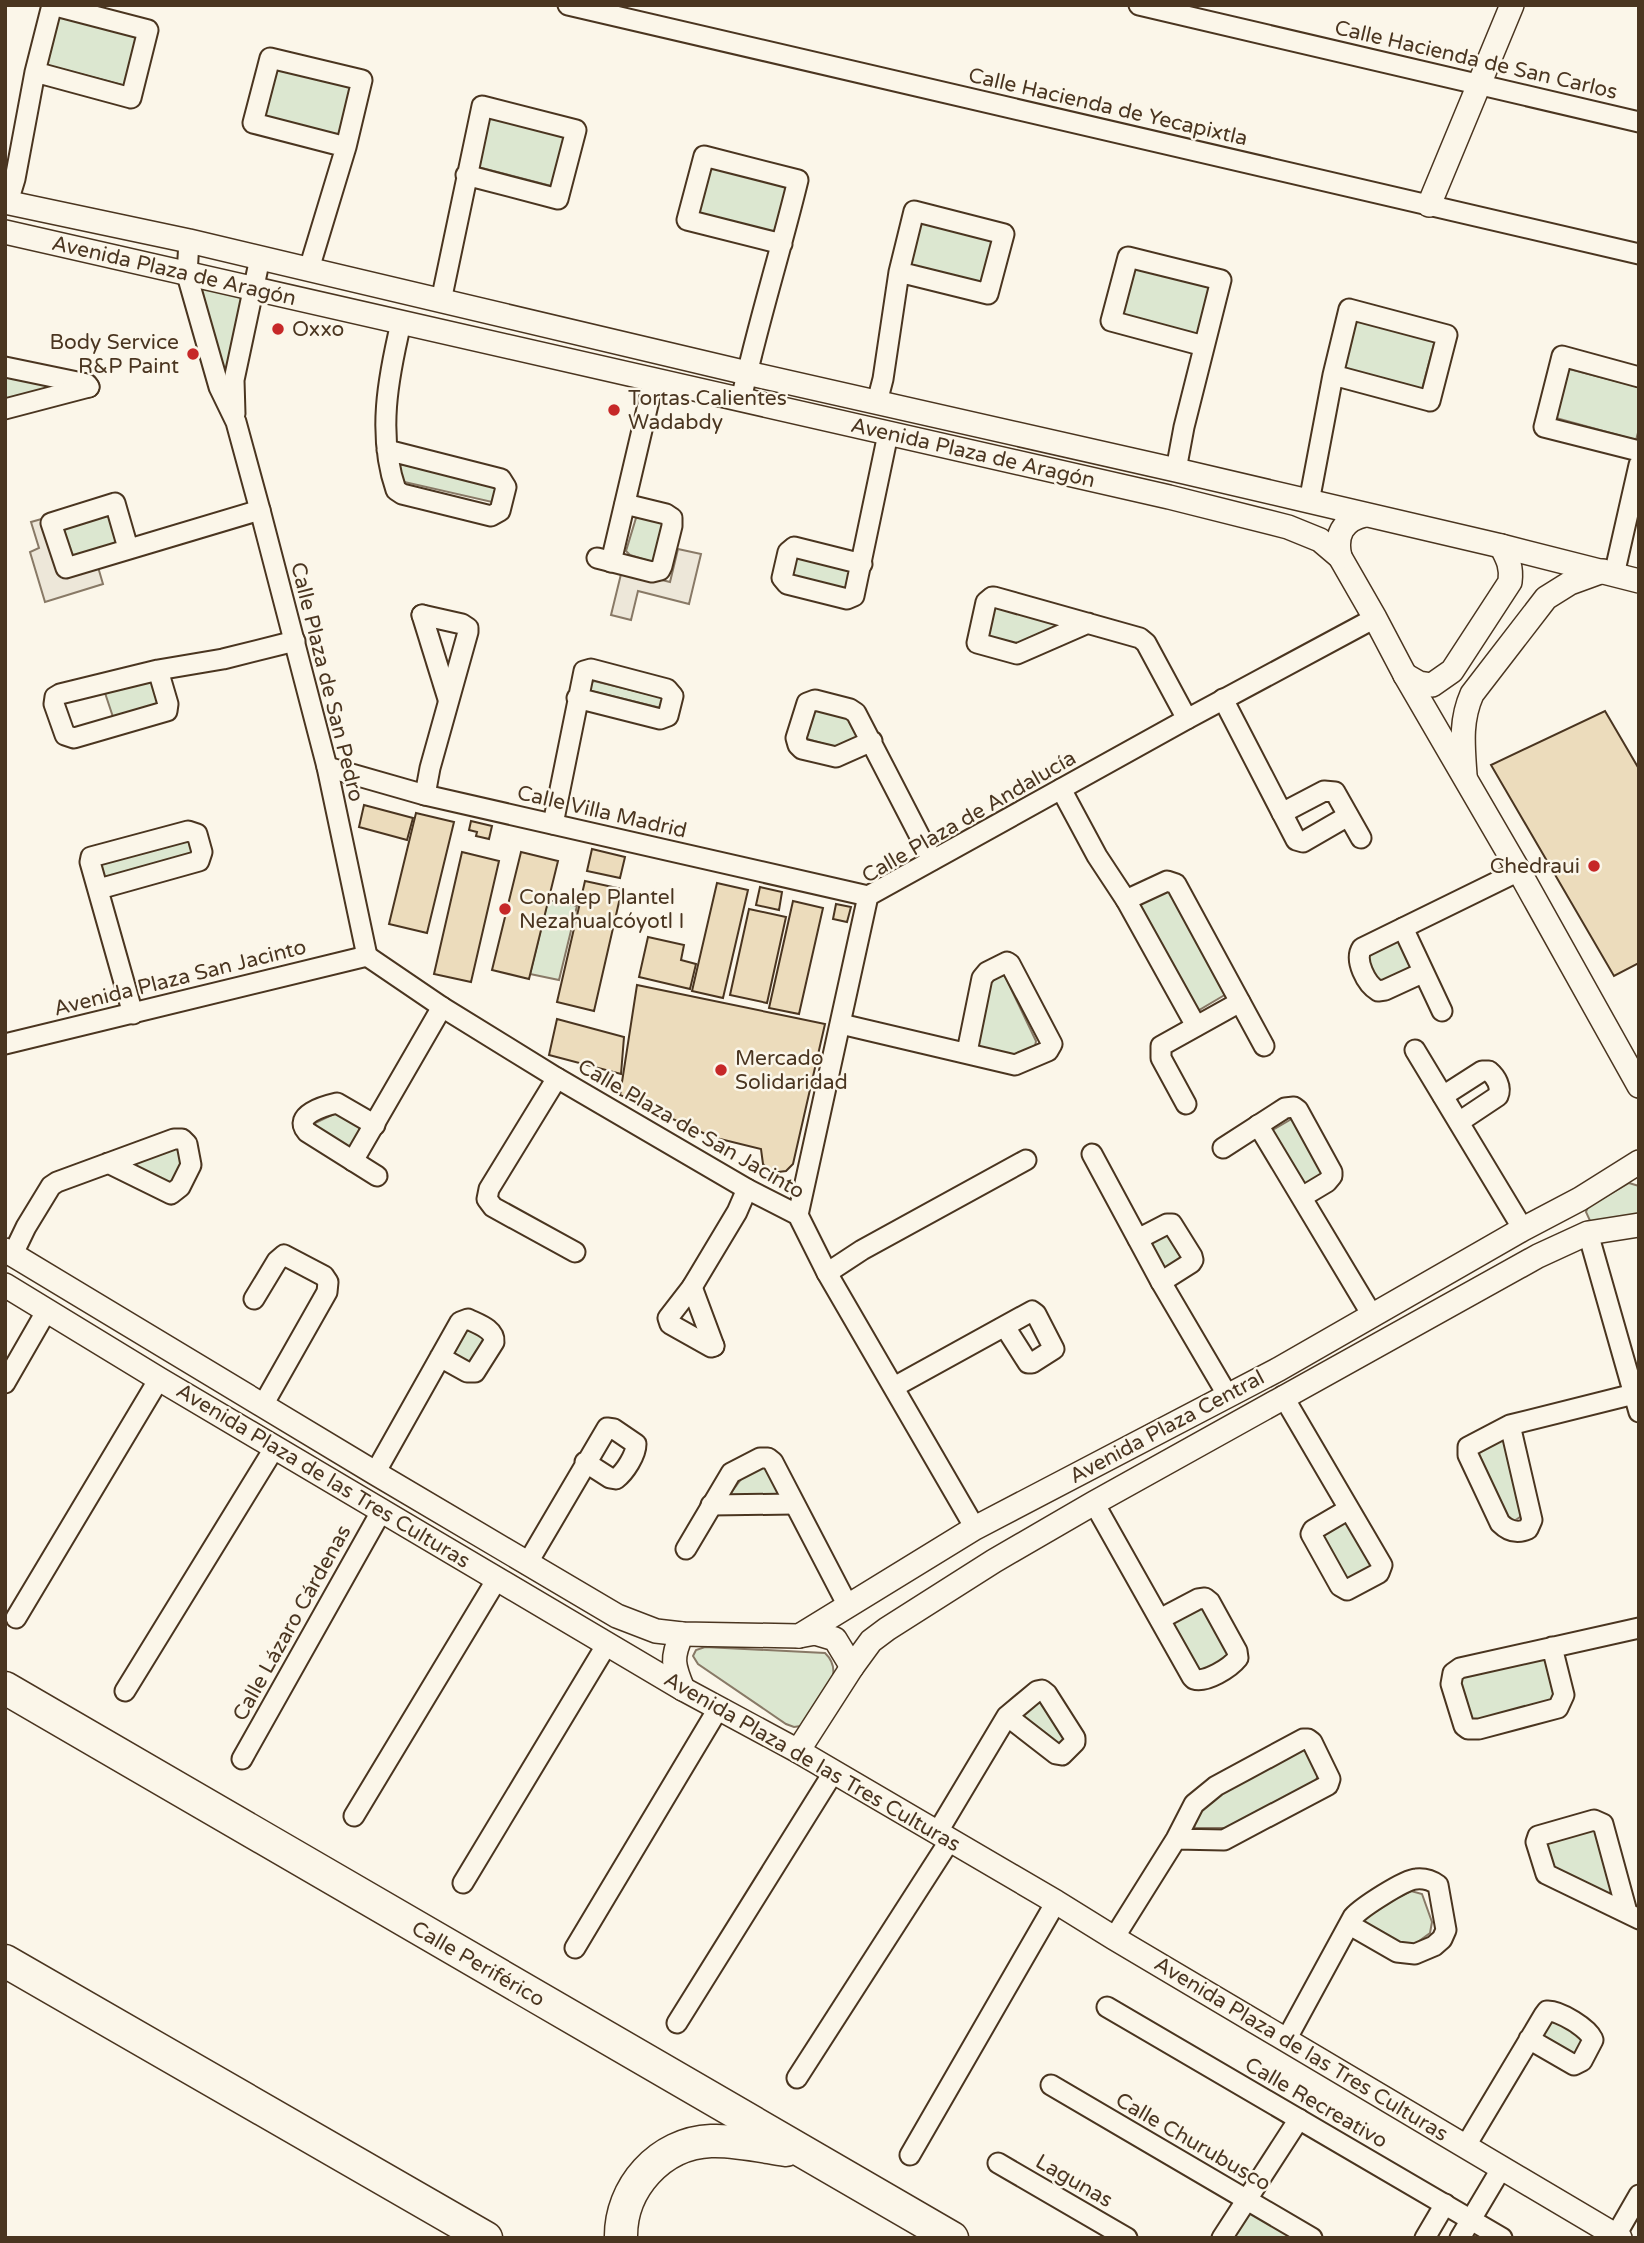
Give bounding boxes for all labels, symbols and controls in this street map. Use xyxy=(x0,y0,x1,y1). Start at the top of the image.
street label: Calle Hacienda de San Carlos xyxy=(1332,15,1620,105)
street label: Calle Hacienda de Yecapixtla xyxy=(966,63,1250,151)
street label: Avenida Plaza de Aragón xyxy=(49,231,299,311)
place label: Oxxo xyxy=(292,317,344,342)
marker: Oxxo xyxy=(270,321,286,337)
place label: Body Service R&P Paint xyxy=(50,330,179,379)
marker: Body Service R&P Paint xyxy=(185,346,201,362)
place label: Tortas Calientes Wadabdy xyxy=(628,386,787,435)
marker: Tortas Calientes Wadabdy xyxy=(606,402,622,418)
street label: Avenida Plaza de Aragón xyxy=(848,413,1098,493)
street label: Calle Plaza de San Pedro xyxy=(285,560,369,804)
street label: Calle Plaza de Andalucía xyxy=(857,745,1081,889)
street label: Calle Villa Madrid xyxy=(515,780,689,844)
place label: Chedraui xyxy=(1490,854,1580,879)
marker: Chedraui xyxy=(1586,858,1602,874)
place label: Conalep Plantel Nezahualcóyotl I xyxy=(519,885,684,934)
marker: Conalep Plantel Nezahualcóyotl I xyxy=(497,901,513,917)
street label: Avenida Plaza San Jacinto xyxy=(51,935,309,1021)
place label: Mercado Solidaridad xyxy=(735,1046,848,1095)
street label: Calle Plaza de San Jacinto xyxy=(573,1054,809,1204)
marker: Mercado Solidaridad xyxy=(713,1062,729,1078)
street label: Avenida Plaza Central xyxy=(1065,1365,1269,1489)
street label: Avenida Plaza de las Tres Culturas xyxy=(172,1378,474,1574)
street label: Calle Lázaro Cárdenas xyxy=(228,1521,356,1725)
street label: Avenida Plaza de las Tres Culturas xyxy=(659,1667,965,1857)
street label: Calle Periférico xyxy=(407,1916,549,2012)
street label: Avenida Plaza de las Tres Culturas xyxy=(1150,1951,1452,2147)
street label: Calle Recreativo xyxy=(1240,2052,1392,2154)
street label: Calle Churubusco xyxy=(1111,2087,1275,2197)
street label: Lagunas xyxy=(1031,2149,1117,2213)

